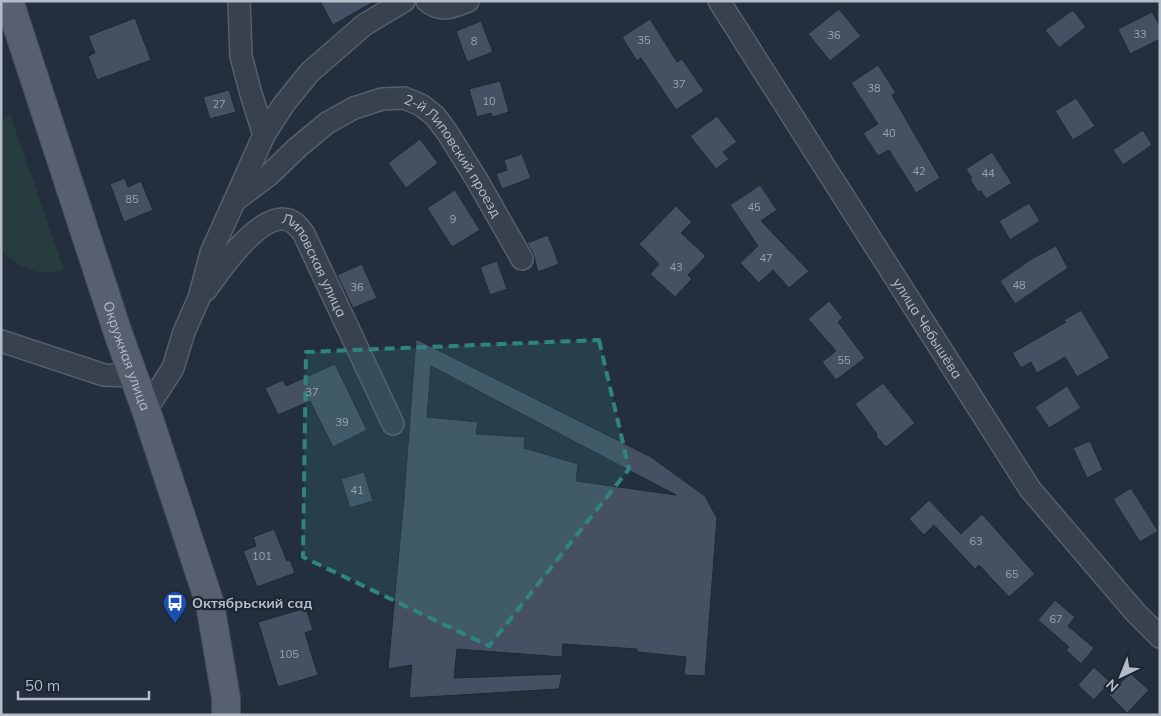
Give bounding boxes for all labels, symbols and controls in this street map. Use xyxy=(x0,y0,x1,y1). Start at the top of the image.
house number: 33 xyxy=(1133,27,1147,41)
house number: 36 xyxy=(827,28,841,42)
house number: 35 xyxy=(637,33,651,47)
house number: 8 xyxy=(471,34,478,48)
house number: 37 xyxy=(672,77,686,91)
house number: 38 xyxy=(867,81,881,95)
street label: 2-й Липовский проезд xyxy=(402,90,506,221)
house number: 10 xyxy=(482,94,496,108)
house number: 27 xyxy=(212,97,226,111)
house number: 40 xyxy=(882,126,896,140)
house number: 42 xyxy=(912,164,926,178)
house number: 44 xyxy=(981,166,995,180)
house number: 85 xyxy=(125,192,139,206)
house number: 45 xyxy=(747,200,761,214)
street label: Липовская улица xyxy=(280,210,351,320)
house number: 9 xyxy=(450,212,456,226)
house number: 47 xyxy=(759,251,773,265)
house number: 43 xyxy=(669,260,683,274)
street label: улица Чебышёва xyxy=(889,274,966,382)
house number: 48 xyxy=(1012,278,1026,292)
house number: 36 xyxy=(350,280,364,294)
street label: Окружная улица xyxy=(99,299,154,413)
house number: 55 xyxy=(837,353,851,367)
house number: 37 xyxy=(305,385,319,399)
house number: 39 xyxy=(335,415,349,429)
house number: 41 xyxy=(350,483,364,497)
house number: 63 xyxy=(969,534,983,548)
house number: 101 xyxy=(252,549,272,563)
house number: 65 xyxy=(1005,567,1019,581)
bus stop icon: Октябрьский сад xyxy=(162,590,188,624)
place label: Октябрьский сад xyxy=(192,594,312,612)
house number: 67 xyxy=(1049,612,1063,626)
house number: 105 xyxy=(279,647,299,661)
north arrow xyxy=(1096,651,1146,701)
scale bar xyxy=(18,668,149,700)
text: N xyxy=(1102,675,1122,696)
text: 50 m xyxy=(25,676,60,695)

